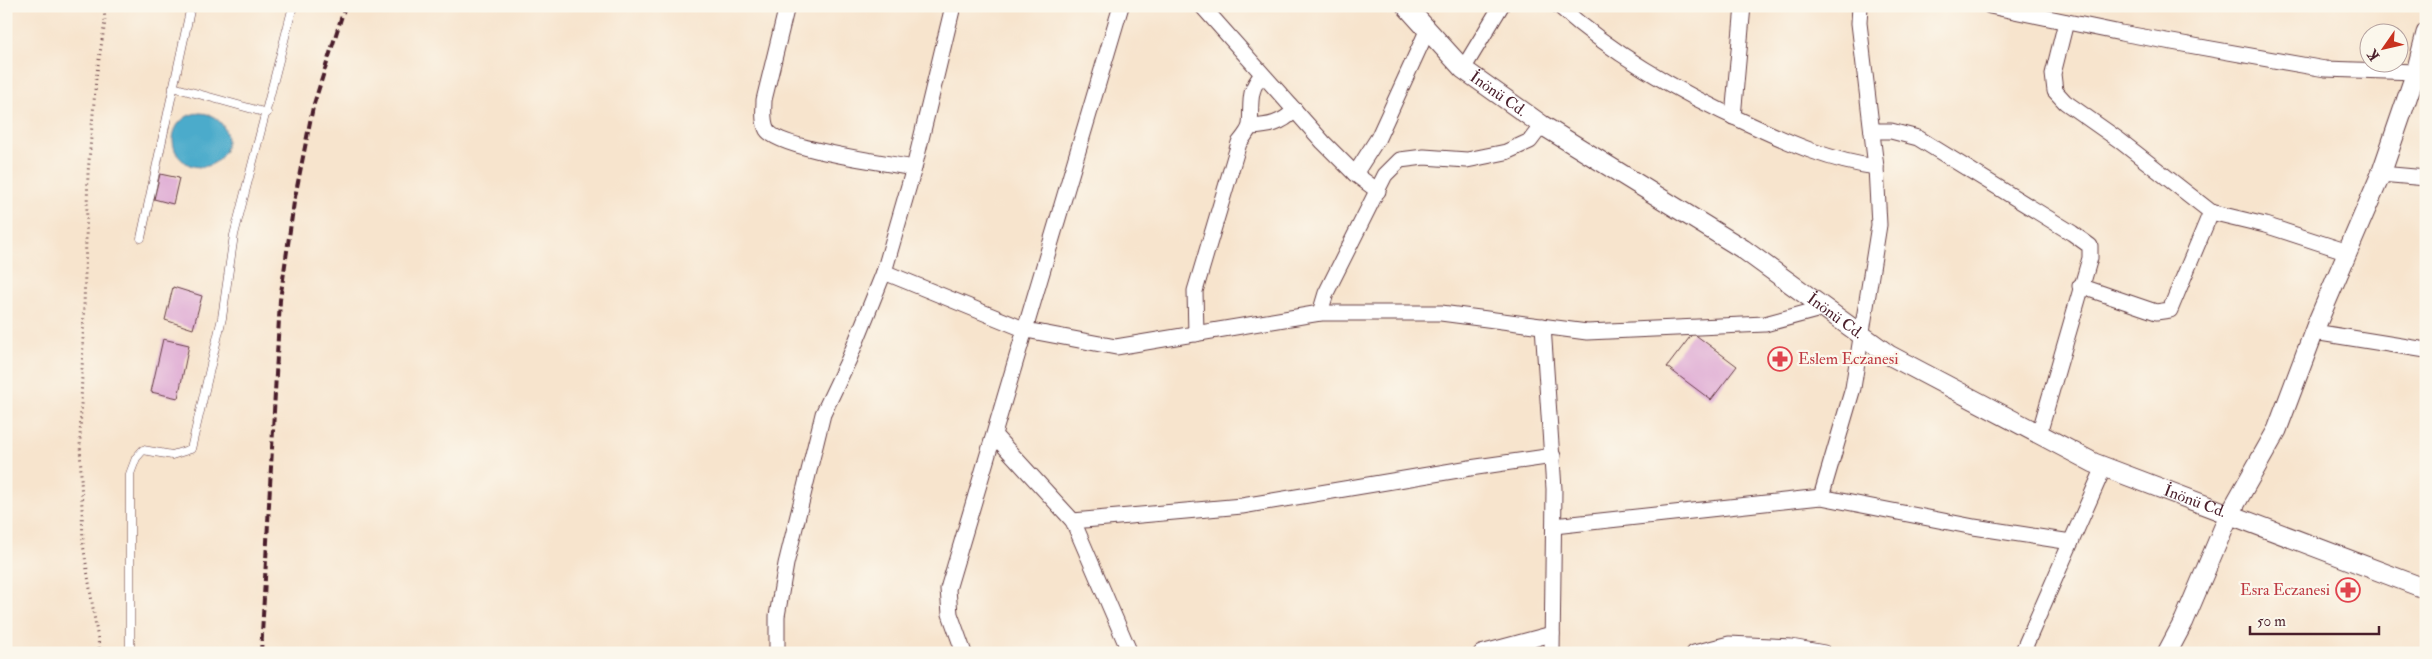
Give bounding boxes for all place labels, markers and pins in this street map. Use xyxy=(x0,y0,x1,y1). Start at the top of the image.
pharmacy icon: Eslem Eczanesi xyxy=(1767,346,1793,372)
place label: Eslem Eczanesi xyxy=(1798,349,1898,369)
pharmacy icon: Esra Eczanesi xyxy=(2335,577,2361,603)
place label: Esra Eczanesi xyxy=(2240,580,2330,600)

